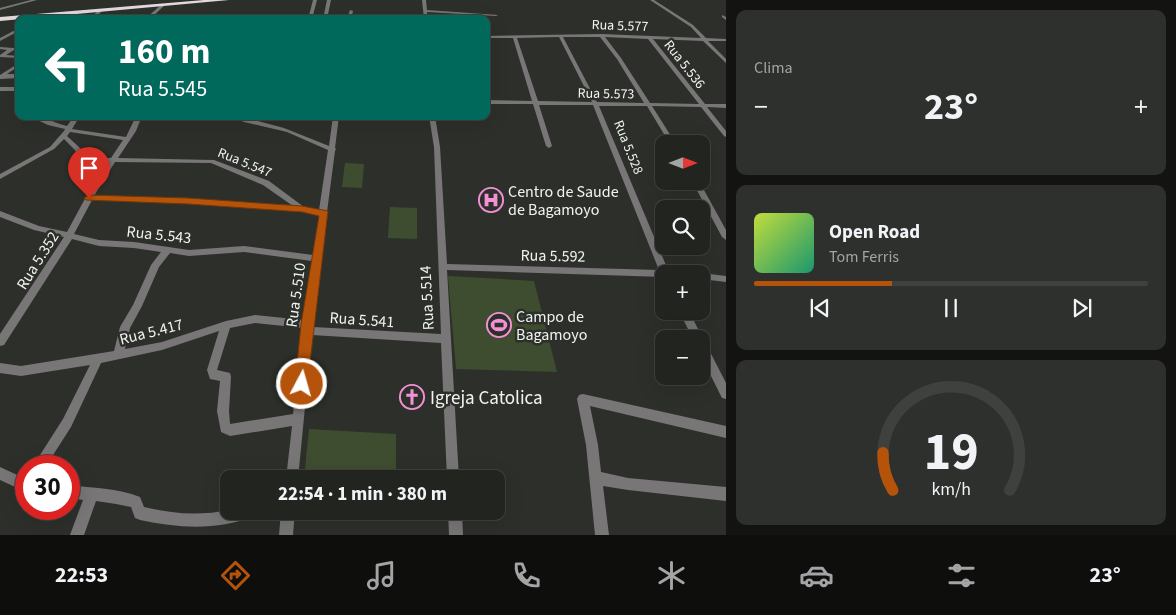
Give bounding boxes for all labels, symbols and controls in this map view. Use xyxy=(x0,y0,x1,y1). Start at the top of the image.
street label: Rua 5.577 xyxy=(591,15,649,37)
text: 160 m xyxy=(118,27,210,77)
icon: left xyxy=(35,35,100,100)
street label: Rua 5.536 xyxy=(659,36,710,93)
text: Clima xyxy=(754,57,792,79)
text: Rua 5.545 xyxy=(118,73,207,105)
text: 23° xyxy=(924,80,978,134)
street label: Rua 5.573 xyxy=(577,84,635,104)
text: − xyxy=(754,87,768,127)
text: + xyxy=(1134,87,1148,127)
street label: Rua 5.528 xyxy=(608,117,648,177)
north arrow xyxy=(655,135,710,190)
map controls xyxy=(655,135,710,385)
street label: Rua 5.547 xyxy=(215,143,275,183)
pin xyxy=(68,147,110,198)
icon: arrive xyxy=(75,154,103,182)
place label: Centro de Saude de Bagamoyo xyxy=(508,181,619,221)
hospital icon: Centro de Saude de Bagamoyo xyxy=(478,187,504,213)
button: search xyxy=(655,200,710,255)
text: Open Road xyxy=(829,219,920,246)
street label: Rua 5.543 xyxy=(125,221,192,249)
street label: Rua 5.352 xyxy=(11,227,64,294)
street label: Rua 5.592 xyxy=(520,244,586,268)
text: Tom Ferris xyxy=(829,246,899,268)
street label: Rua 5.510 xyxy=(281,261,311,329)
street label: Rua 5.514 xyxy=(414,265,440,331)
button: + xyxy=(655,265,710,320)
icon: previous xyxy=(806,294,834,322)
icon: pause xyxy=(937,294,965,322)
icon: next xyxy=(1068,294,1096,322)
place label: Campo de Bagamoyo xyxy=(516,306,587,346)
street label: Rua 5.541 xyxy=(329,307,395,333)
sports icon: Campo de Bagamoyo xyxy=(486,312,512,338)
street label: Rua 5.417 xyxy=(117,313,185,350)
button: − xyxy=(655,330,710,385)
position arrow xyxy=(275,357,327,409)
church icon: Igreja Catolica xyxy=(399,384,425,410)
place label: Igreja Catolica xyxy=(430,385,543,412)
text: 19 xyxy=(924,416,978,490)
speed limit sign: 30 xyxy=(15,455,80,520)
text: km/h xyxy=(931,477,971,502)
text: 22:54 · 1 min · 380 m xyxy=(278,481,447,508)
icon: directions xyxy=(218,558,253,593)
icon: music xyxy=(364,558,399,593)
icon: phone xyxy=(509,558,544,593)
icon: climate xyxy=(654,558,689,593)
icon: car xyxy=(799,558,834,593)
icon: filters xyxy=(944,558,979,593)
text: 22:53 xyxy=(55,559,108,591)
text: 23° xyxy=(1090,559,1121,591)

